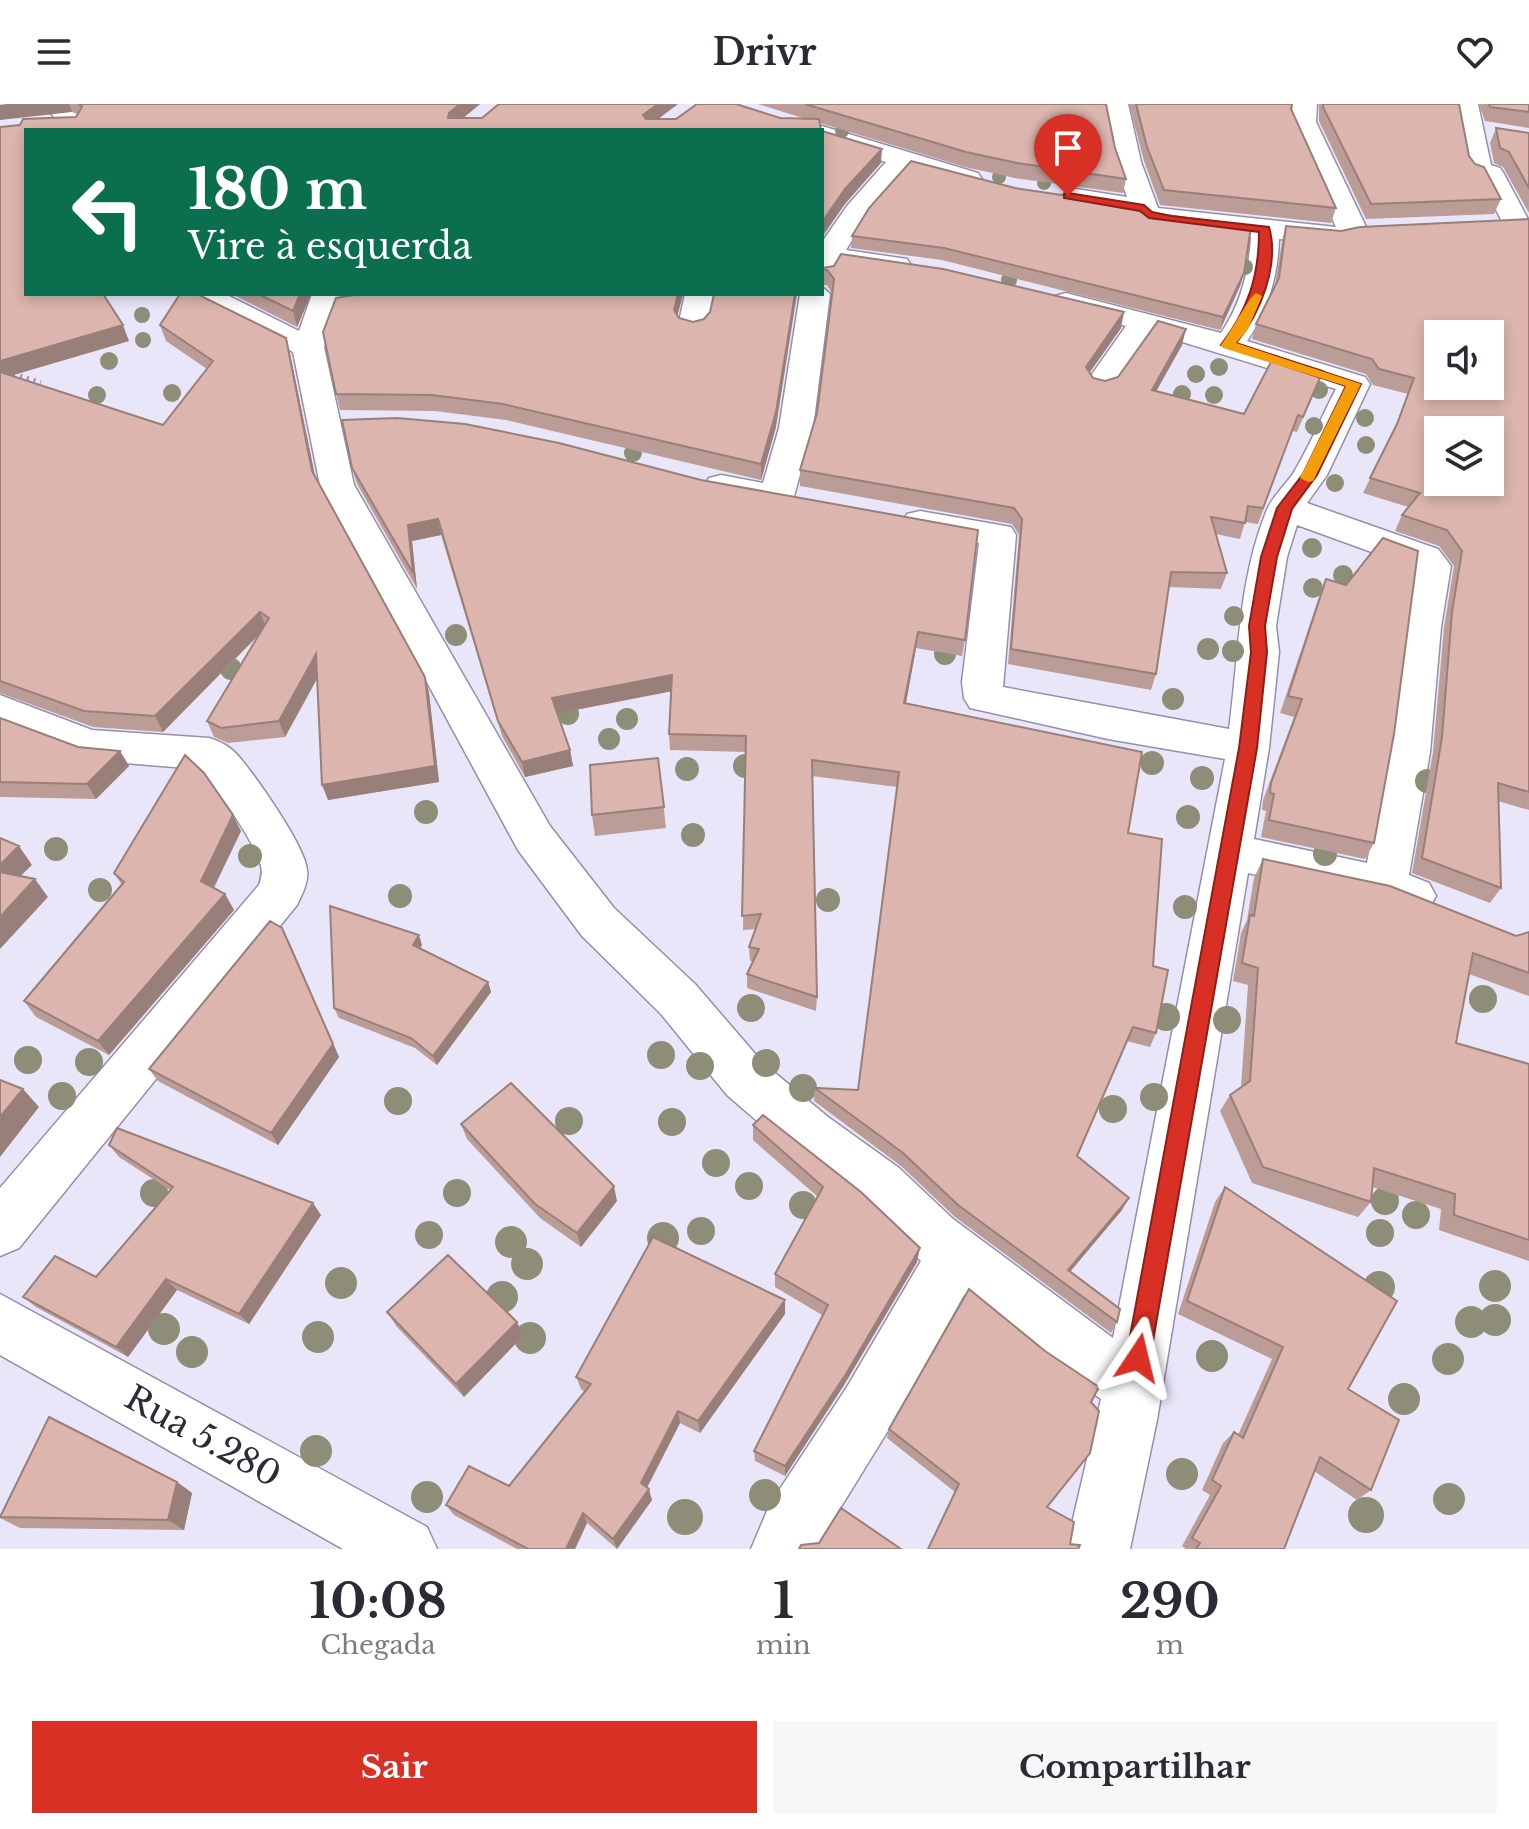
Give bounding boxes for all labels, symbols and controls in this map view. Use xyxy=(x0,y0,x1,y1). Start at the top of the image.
icon: menu xyxy=(32,30,76,74)
text: Drivr xyxy=(712,30,817,75)
icon: heart xyxy=(1453,30,1497,74)
pin xyxy=(1034,114,1102,196)
icon: arrive xyxy=(1046,126,1090,170)
text: 180 m xyxy=(188,155,367,224)
icon: left xyxy=(56,160,160,264)
text: Vire à esquerda xyxy=(188,224,472,269)
map controls xyxy=(1424,320,1504,496)
button: sound xyxy=(1424,320,1504,400)
button: layers xyxy=(1424,416,1504,496)
position arrow xyxy=(1096,1316,1180,1400)
street label: Rua 5.280 xyxy=(118,1376,288,1496)
text: 10:08 xyxy=(309,1571,447,1631)
text: 1 xyxy=(773,1571,794,1631)
text: 290 xyxy=(1120,1571,1220,1631)
text: Chegada xyxy=(320,1629,436,1661)
text: min xyxy=(756,1629,811,1661)
text: m xyxy=(1156,1629,1184,1661)
button: Sair xyxy=(32,1721,757,1813)
button: Compartilhar xyxy=(773,1721,1497,1813)

